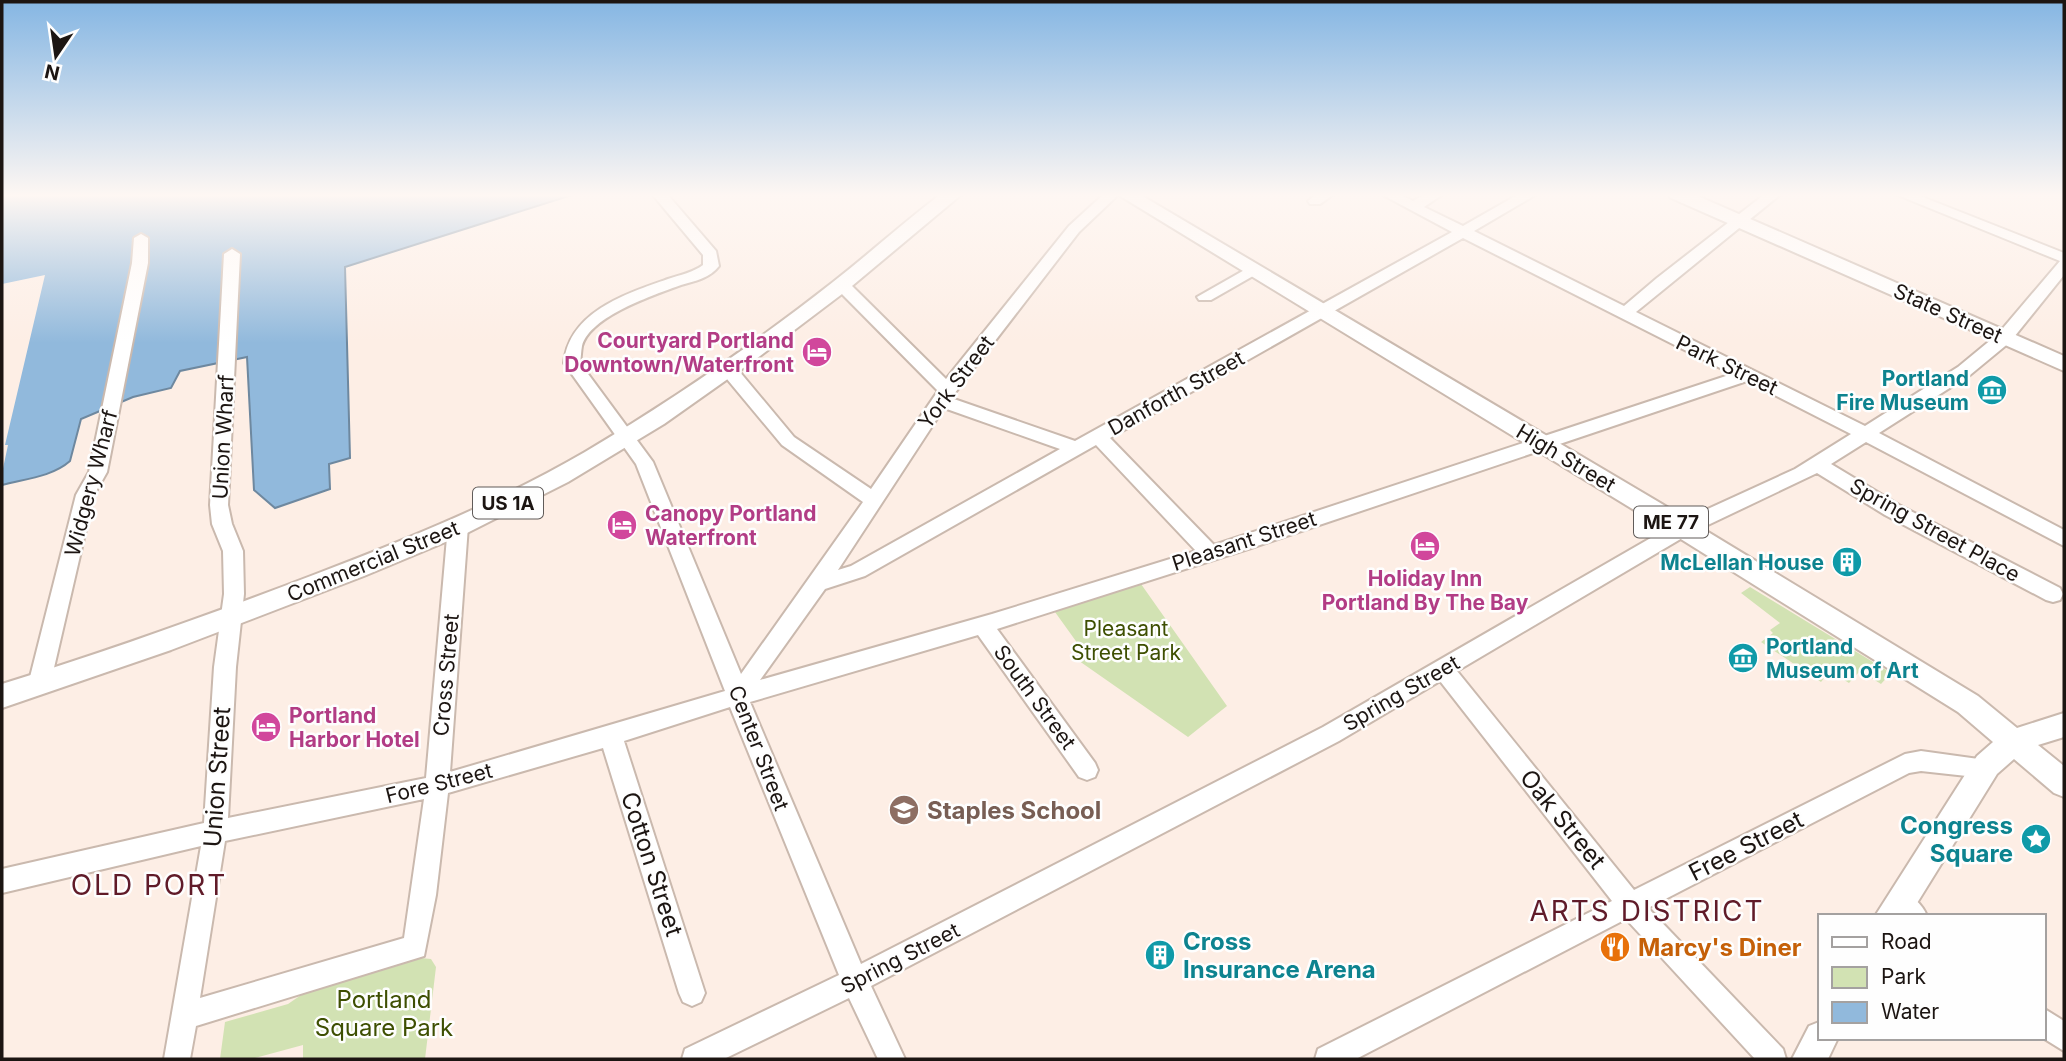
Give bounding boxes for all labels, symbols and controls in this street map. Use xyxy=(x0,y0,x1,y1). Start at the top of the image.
north arrow xyxy=(21,21,91,91)
text: N xyxy=(43,59,62,85)
street label: State Street xyxy=(1890,278,2006,348)
place label: Courtyard Portland Downtown/Waterfront xyxy=(564,328,794,377)
street label: York Street xyxy=(913,330,999,434)
street label: Park Street xyxy=(1672,330,1782,400)
hotel icon: Courtyard Portland Downtown/Waterfront xyxy=(800,335,834,369)
street label: Danforth Street xyxy=(1104,345,1249,441)
place label: Portland Fire Museum xyxy=(1836,366,1969,415)
museum icon: Portland Fire Museum xyxy=(1975,373,2009,407)
street label: Union Wharf xyxy=(207,374,239,500)
street label: Widgery Wharf xyxy=(59,407,123,559)
street label: High Street xyxy=(1512,419,1620,497)
street label: Spring Street Place xyxy=(1846,473,2024,587)
road number: US 1A xyxy=(473,488,543,518)
place label: Canopy Portland Waterfront xyxy=(645,501,816,550)
street label: Pleasant Street xyxy=(1169,506,1319,576)
road number: ME 77 xyxy=(1634,506,1708,538)
hotel icon: Canopy Portland Waterfront xyxy=(605,508,639,542)
street label: Commercial Street xyxy=(283,515,463,607)
hotel icon: Holiday Inn Portland By The Bay xyxy=(1408,529,1442,563)
building icon: McLellan House xyxy=(1830,545,1864,579)
place label: McLellan House xyxy=(1660,550,1824,575)
place label: Holiday Inn Portland By The Bay xyxy=(1322,566,1529,615)
street label: Cross Street xyxy=(428,613,464,737)
park label: Pleasant Street Park xyxy=(1071,616,1182,665)
place label: Portland Museum of Art xyxy=(1766,634,1919,683)
street label: South Street xyxy=(989,640,1081,754)
museum icon: Portland Museum of Art xyxy=(1726,641,1760,675)
street label: Spring Street xyxy=(1338,650,1464,736)
street label: Center Street xyxy=(724,682,794,814)
place label: Portland Harbor Hotel xyxy=(289,703,420,752)
street label: Union Street xyxy=(198,706,236,848)
hotel icon: Portland Harbor Hotel xyxy=(249,710,283,744)
street label: Fore Street xyxy=(383,758,495,808)
street label: Oak Street xyxy=(1514,763,1612,875)
street label: Cotton Street xyxy=(615,788,689,940)
school or university icon: Staples School xyxy=(887,793,921,827)
place label: Staples School xyxy=(927,796,1101,825)
street label: Free Street xyxy=(1684,805,1808,887)
place label: Congress Square xyxy=(1900,811,2013,868)
place icon: Congress Square xyxy=(2019,822,2053,856)
district label: OLD PORT xyxy=(71,868,227,902)
district label: ARTS DISTRICT xyxy=(1529,894,1765,928)
legend xyxy=(1818,914,2045,1040)
street label: Spring Street xyxy=(836,917,964,999)
place label: Cross Insurance Arena xyxy=(1183,927,1376,984)
text: Road xyxy=(1881,929,1932,954)
restaurant icon: Marcy's Diner xyxy=(1598,930,1632,964)
place label: Marcy's Diner xyxy=(1638,933,1802,962)
building icon: Cross Insurance Arena xyxy=(1143,938,1177,972)
text: Park xyxy=(1881,964,1926,989)
park label: Portland Square Park xyxy=(315,985,453,1042)
text: Water xyxy=(1881,999,1939,1024)

